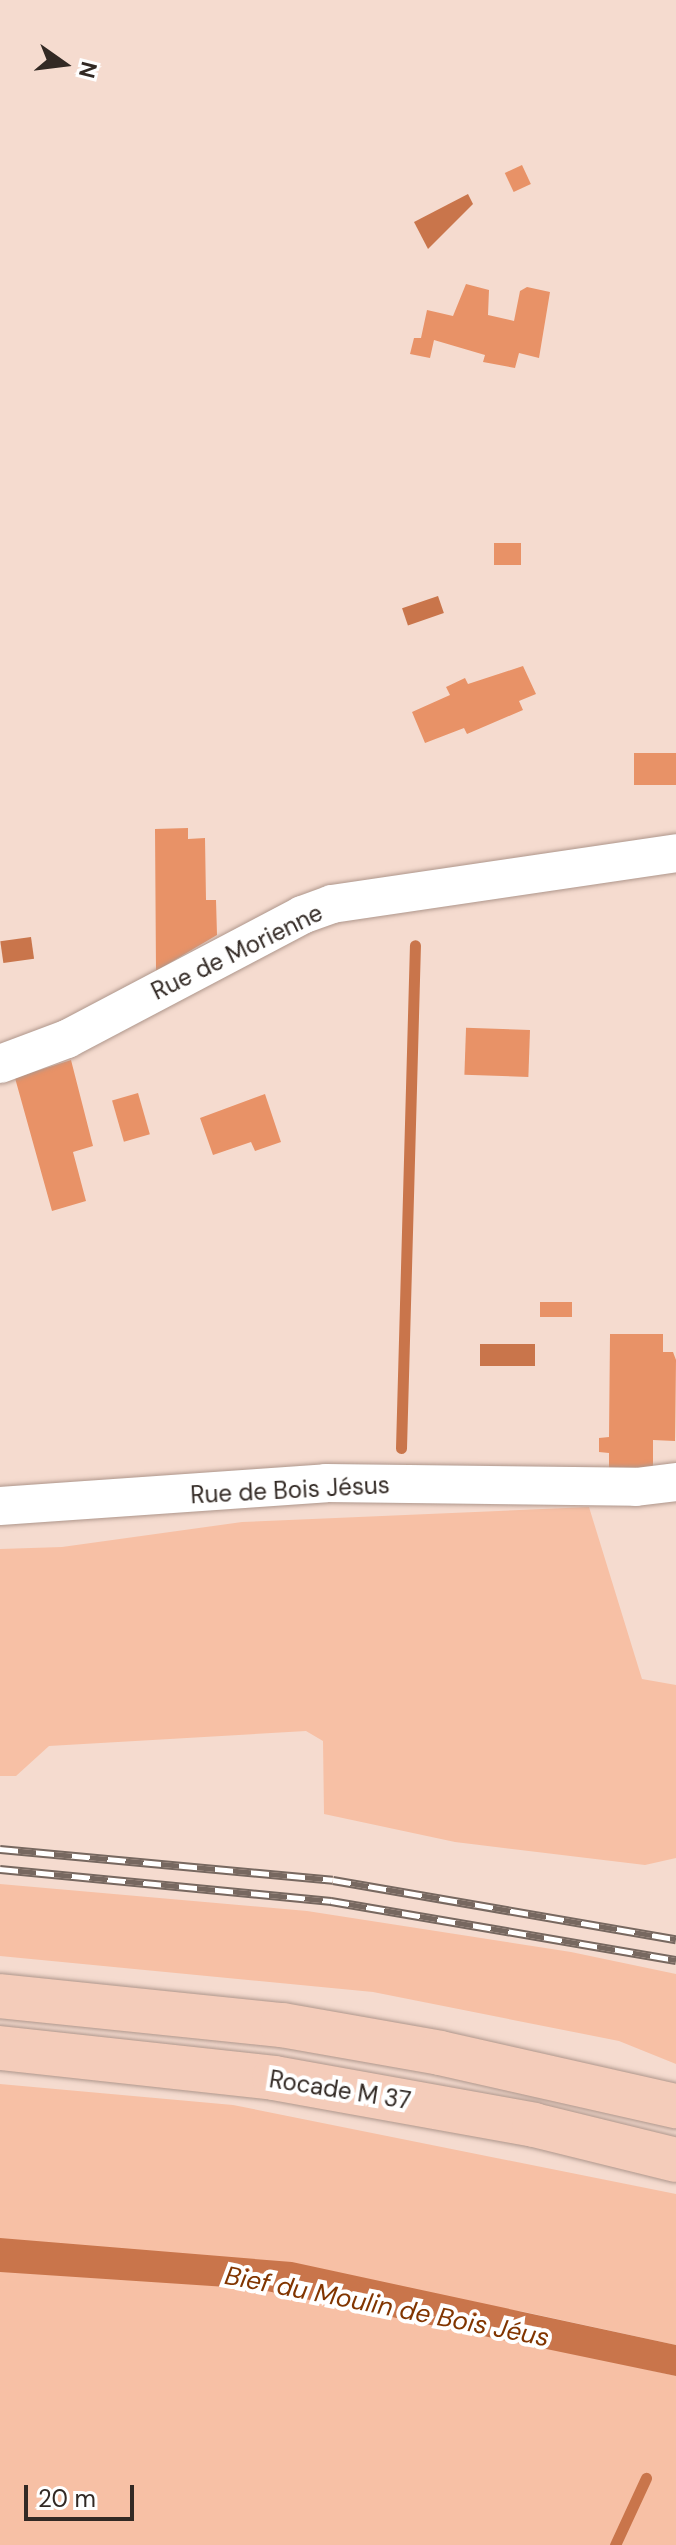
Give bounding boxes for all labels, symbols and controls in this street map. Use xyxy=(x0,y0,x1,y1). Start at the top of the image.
north arrow xyxy=(24,24,104,104)
text: N xyxy=(72,59,104,81)
street label: Rue de Morienne xyxy=(147,898,327,1006)
street label: Rue de Bois Jésus xyxy=(190,1470,390,1510)
street label: Rocade M 37 xyxy=(267,2065,413,2115)
water label: Bief du Moulin de Bois Jéus xyxy=(222,2260,552,2354)
scale bar xyxy=(28,2469,138,2519)
text: 20 m xyxy=(38,2483,96,2514)

